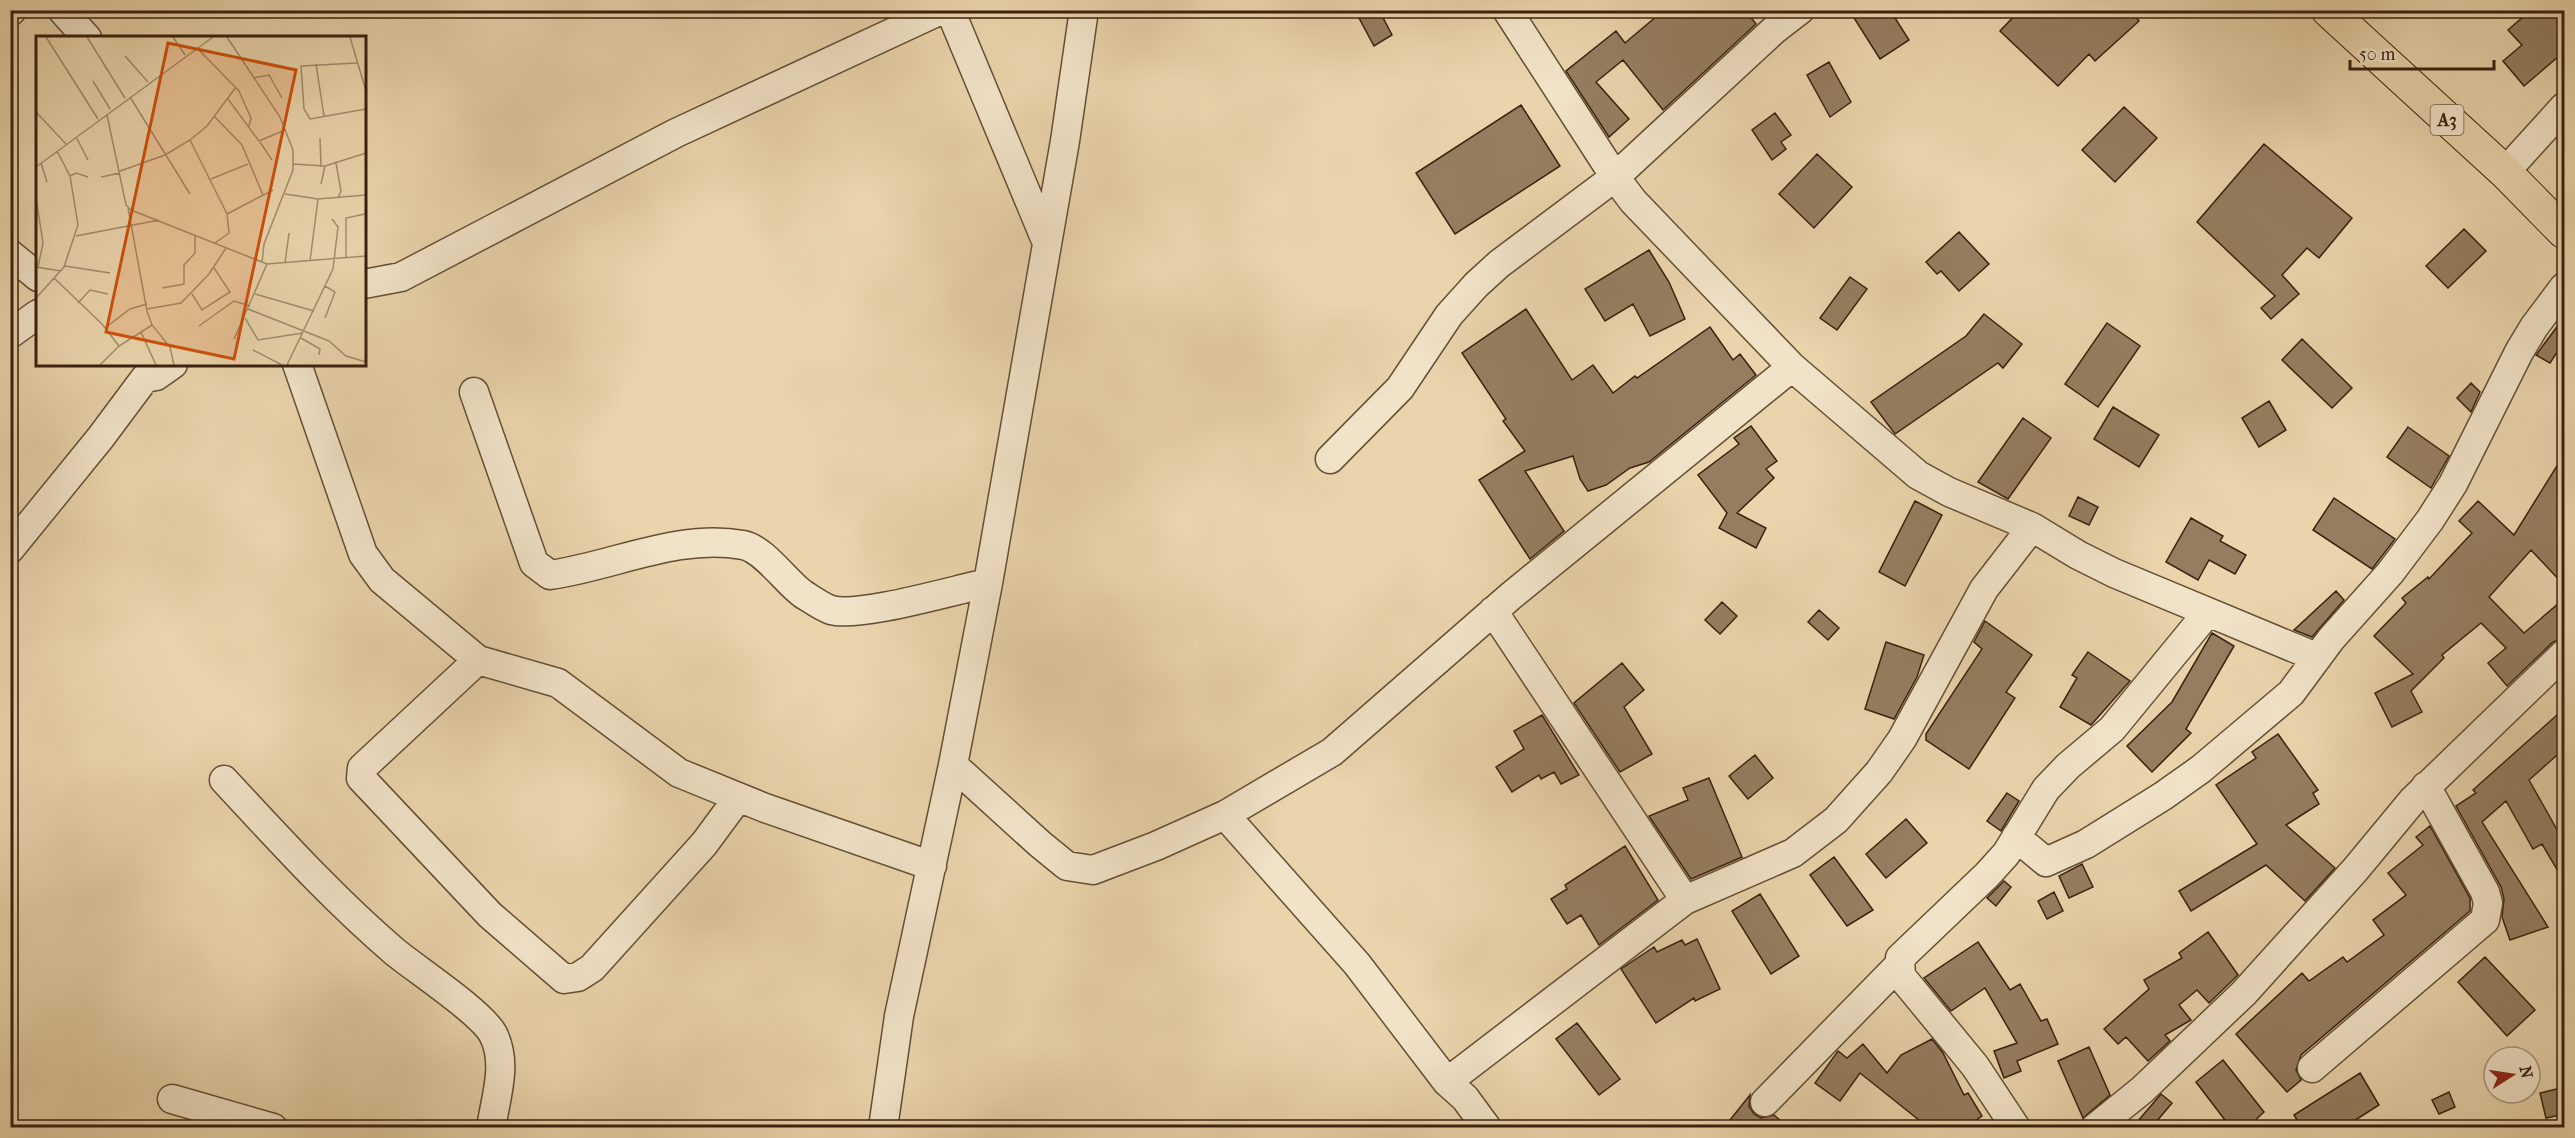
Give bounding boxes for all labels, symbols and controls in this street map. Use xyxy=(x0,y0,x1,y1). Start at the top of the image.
scale bar xyxy=(2350,33,2494,71)
inset map xyxy=(36,36,366,366)
text: 50 m xyxy=(2359,44,2396,65)
road number: A3 xyxy=(2430,105,2464,135)
north arrow xyxy=(2482,1045,2542,1105)
text: N xyxy=(2516,1064,2537,1081)

